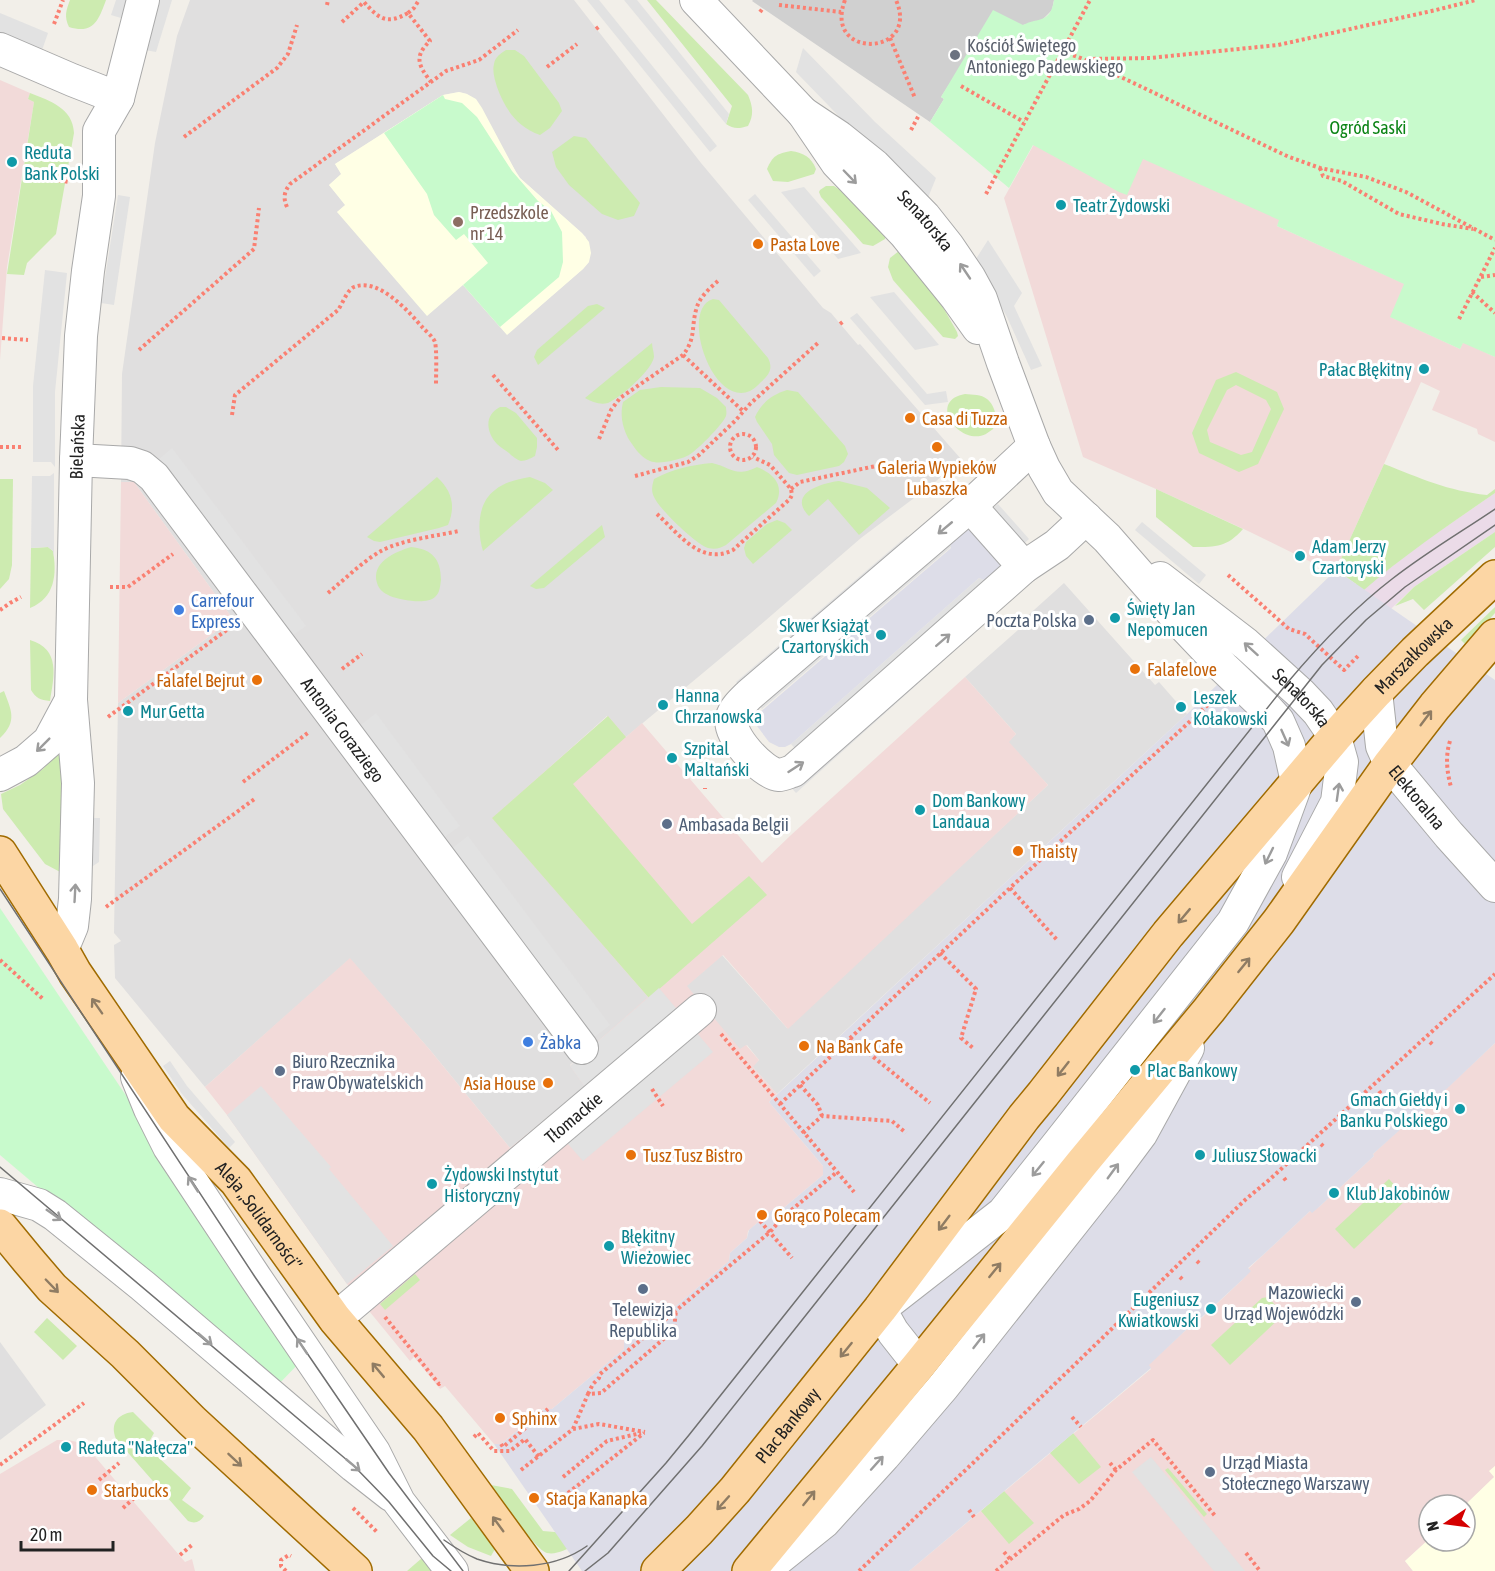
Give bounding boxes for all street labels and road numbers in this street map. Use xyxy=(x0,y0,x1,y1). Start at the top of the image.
street label: Senatorska xyxy=(894,185,958,255)
street label: Bielańska xyxy=(65,413,88,479)
street label: Marszałkowska xyxy=(1370,612,1456,698)
street label: Senatorska xyxy=(1269,663,1335,731)
street label: Antonia Corazziego xyxy=(297,673,389,786)
street label: Elektoralna xyxy=(1385,761,1450,833)
street label: Tłomackie xyxy=(540,1087,606,1148)
street label: Aleja „Solidarności” xyxy=(212,1157,307,1274)
street label: Plac Bankowy xyxy=(750,1383,824,1467)

